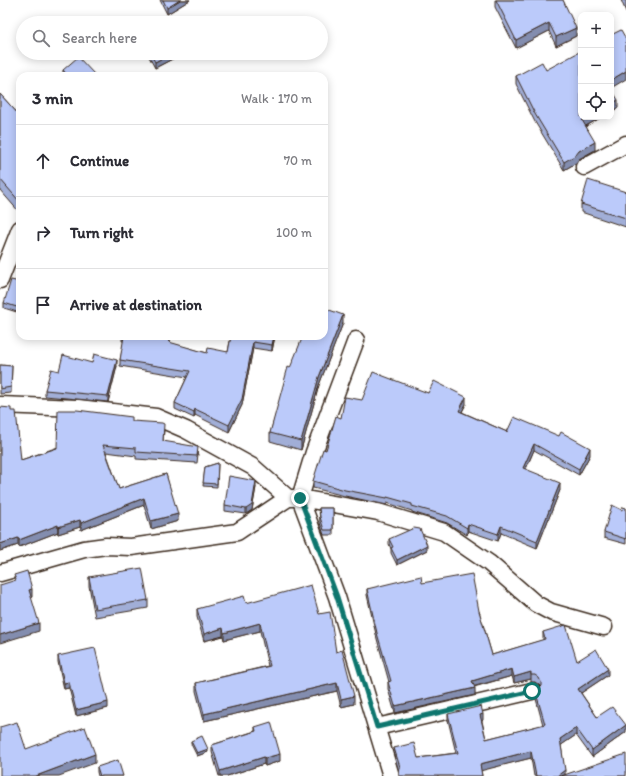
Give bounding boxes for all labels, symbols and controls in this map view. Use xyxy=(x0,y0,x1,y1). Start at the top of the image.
map controls xyxy=(578,12,614,120)
button: + xyxy=(578,12,614,48)
search box xyxy=(16,16,328,60)
icon: search xyxy=(30,27,52,49)
text: Search here xyxy=(62,29,137,47)
button: − xyxy=(578,48,614,84)
button: locate xyxy=(578,84,614,120)
text: 3 min xyxy=(32,88,73,108)
text: Walk · 170 m xyxy=(241,91,312,106)
icon: ahead xyxy=(32,150,54,172)
text: Continue xyxy=(70,152,129,170)
text: 70 m xyxy=(284,153,312,168)
icon: right xyxy=(32,222,54,244)
text: Turn right xyxy=(70,224,134,242)
text: 100 m xyxy=(276,225,312,240)
icon: arrive xyxy=(32,294,54,316)
text: Arrive at destination xyxy=(70,296,202,314)
route end xyxy=(291,489,309,507)
route start xyxy=(523,682,541,700)

